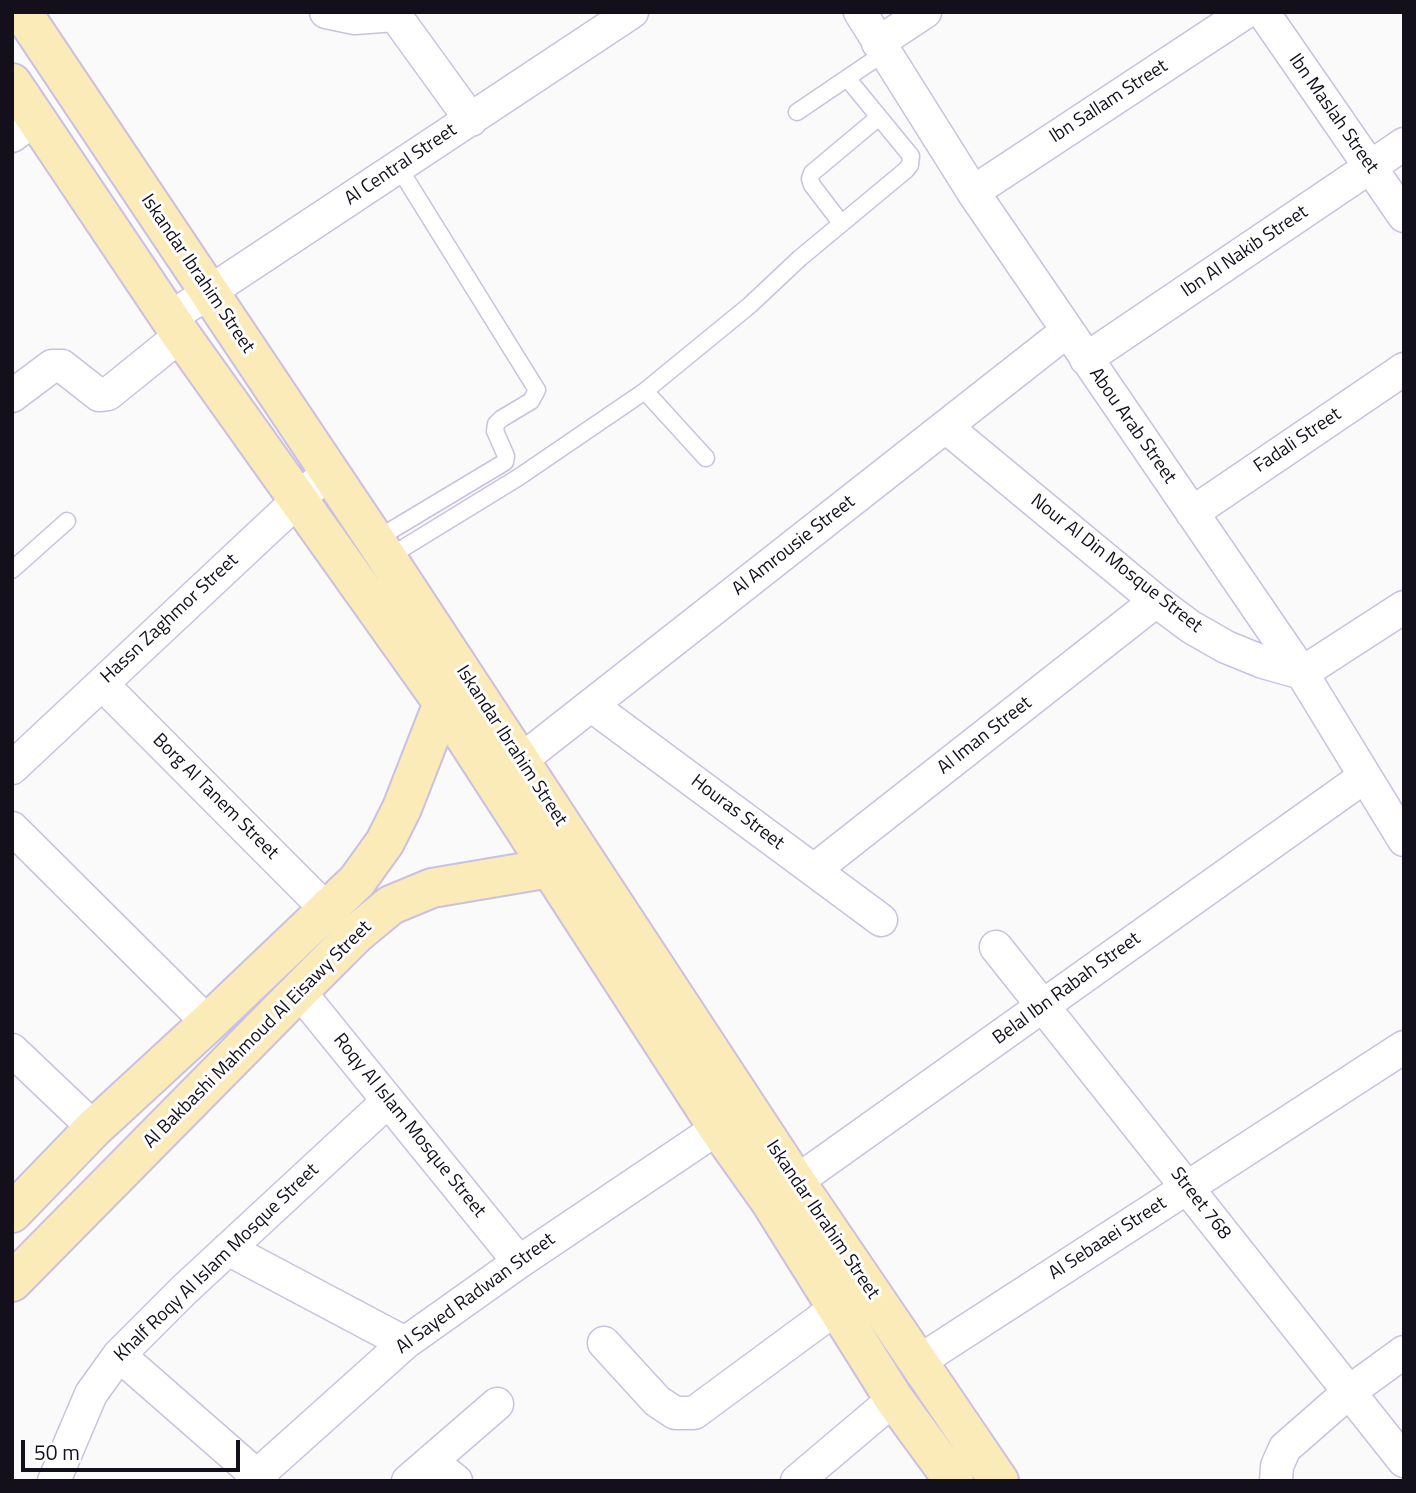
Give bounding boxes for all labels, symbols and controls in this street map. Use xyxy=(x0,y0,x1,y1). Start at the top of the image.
street label: Ibn Maslah Street xyxy=(1283,50,1383,178)
street label: Ibn Sallam Street xyxy=(1046,55,1172,149)
street label: Al Central Street xyxy=(341,119,461,211)
street label: Iskandar Ibrahim Street xyxy=(135,190,259,358)
street label: Ibn Al Nakib Street xyxy=(1177,201,1313,303)
street label: Abou Arab Street xyxy=(1084,364,1180,488)
street label: Fadali Street xyxy=(1250,404,1346,478)
street label: Nour Al Din Mosque Street xyxy=(1025,490,1207,638)
street label: Al Amrousie Street xyxy=(728,491,860,601)
street label: Hassn Zaghmor Street xyxy=(97,549,243,689)
street label: Iskandar Ibrahim Street xyxy=(451,661,571,831)
street label: Al Iman Street xyxy=(933,692,1037,780)
street label: Borg Al Tanem Street xyxy=(147,729,283,865)
street label: Houras Street xyxy=(686,771,788,855)
street label: Al Bakbashi Mahmoud Al Eisawy Street xyxy=(139,916,377,1154)
street label: Belal Ibn Rabah Street xyxy=(989,928,1145,1050)
street label: Roqy Al Islam Mosque Street xyxy=(328,1030,490,1222)
street label: Iskandar Ibrahim Street xyxy=(760,1136,884,1304)
street label: Khalf Roqy Al Islam Mosque Street xyxy=(110,1159,324,1367)
street label: Street 768 xyxy=(1165,1163,1235,1245)
street label: Al Sebaaei Street xyxy=(1045,1192,1171,1286)
street label: Al Sayed Radwan Street xyxy=(392,1229,560,1359)
scale bar xyxy=(24,1426,243,1470)
text: 50 m xyxy=(34,1436,80,1468)

